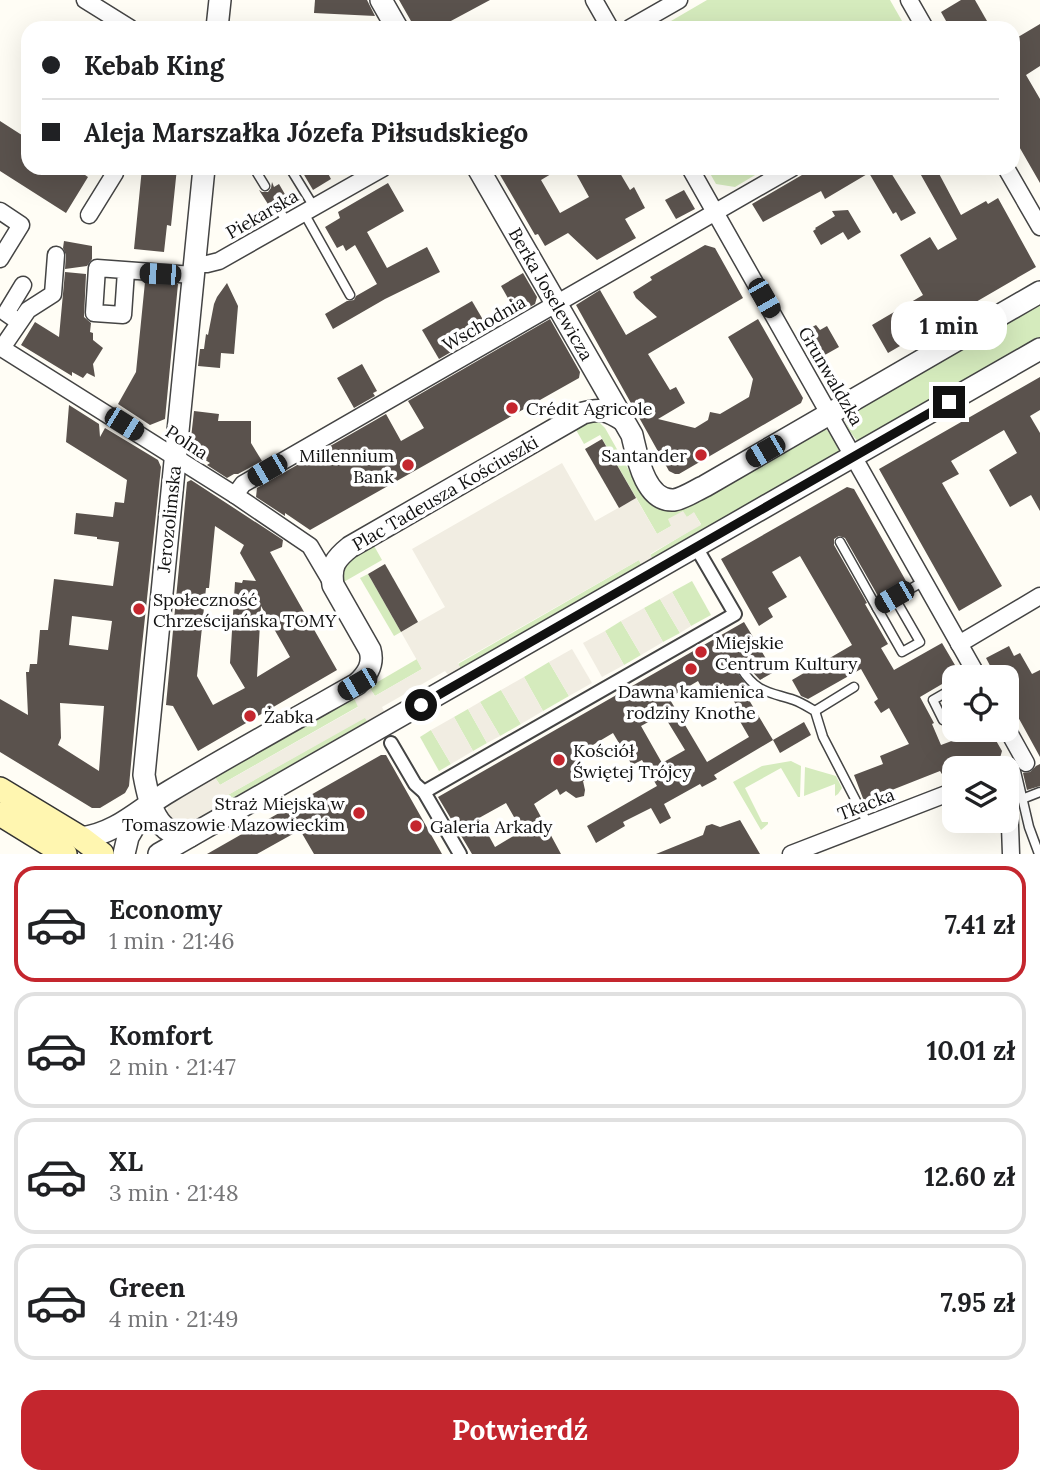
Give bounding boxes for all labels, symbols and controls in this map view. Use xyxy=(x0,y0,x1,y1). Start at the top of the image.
text: Kebab King xyxy=(84,49,224,82)
text: Aleja Marszałka Józefa Piłsudskiego xyxy=(84,116,528,149)
street label: Piekarska xyxy=(222,184,302,244)
street label: Berka Joselewicza xyxy=(504,223,598,365)
car xyxy=(139,262,182,286)
car xyxy=(745,275,784,321)
street label: Wschodnia xyxy=(438,290,530,356)
callout: 1 min xyxy=(891,300,1007,350)
text: 1 min xyxy=(920,311,978,340)
street label: Grunwaldzka xyxy=(793,323,869,429)
route end xyxy=(933,386,965,418)
place label: Crédit Agricole xyxy=(526,397,653,420)
marker: Crédit Agricole xyxy=(504,400,520,416)
car xyxy=(101,404,148,444)
street label: Polna xyxy=(161,420,213,464)
street label: Plac Tadeusza Kościuszki xyxy=(348,430,542,556)
car xyxy=(742,431,789,471)
place label: Millennium Bank xyxy=(299,444,394,488)
place label: Santander xyxy=(601,444,687,467)
marker: Santander xyxy=(693,447,709,463)
car xyxy=(244,450,291,490)
marker: Millennium Bank xyxy=(400,457,416,473)
street label: Jerozolimska xyxy=(152,464,186,575)
car xyxy=(871,577,918,617)
place label: Społeczność Chrześcijańska TOMY xyxy=(153,588,337,632)
marker: Społeczność Chrześcijańska TOMY xyxy=(131,601,147,617)
place label: Miejskie Centrum Kultury xyxy=(715,631,858,675)
marker: Miejskie Centrum Kultury xyxy=(693,644,709,660)
marker: Dawna kamienica rodziny Knothe xyxy=(683,661,699,677)
car xyxy=(334,664,381,704)
map controls xyxy=(942,665,1019,833)
button: locate xyxy=(942,665,1019,742)
place label: Dawna kamienica rodziny Knothe xyxy=(618,680,764,724)
route start xyxy=(405,689,437,721)
place label: Żabka xyxy=(264,705,314,728)
marker: Żabka xyxy=(242,708,258,724)
place label: Kościół Świętej Trójcy xyxy=(573,739,692,783)
marker: Kościół Świętej Trójcy xyxy=(551,752,567,768)
button: layers xyxy=(942,756,1019,833)
street label: Tkacka xyxy=(834,783,898,825)
place label: Straż Miejska w Tomaszowie Mazowieckim xyxy=(122,792,346,836)
marker: Straż Miejska w Tomaszowie Mazowieckim xyxy=(351,805,367,821)
place label: Galeria Arkady xyxy=(430,815,553,838)
marker: Galeria Arkady xyxy=(408,818,424,834)
icon: car xyxy=(25,893,88,956)
text: Economy xyxy=(109,893,222,926)
text: 7.41 zł xyxy=(945,908,1015,941)
text: 1 min · 21:46 xyxy=(109,926,235,955)
icon: car xyxy=(25,1019,88,1082)
text: Komfort xyxy=(109,1019,213,1052)
text: 10.01 zł xyxy=(927,1034,1015,1067)
text: 2 min · 21:47 xyxy=(109,1052,236,1081)
icon: car xyxy=(25,1145,88,1208)
text: XL xyxy=(109,1145,143,1178)
text: 12.60 zł xyxy=(924,1160,1015,1193)
text: 3 min · 21:48 xyxy=(109,1178,239,1207)
icon: car xyxy=(25,1271,88,1334)
text: Green xyxy=(109,1271,185,1304)
text: 7.95 zł xyxy=(940,1286,1015,1319)
text: 4 min · 21:49 xyxy=(109,1304,239,1333)
button: Potwierdź xyxy=(21,1390,1019,1470)

